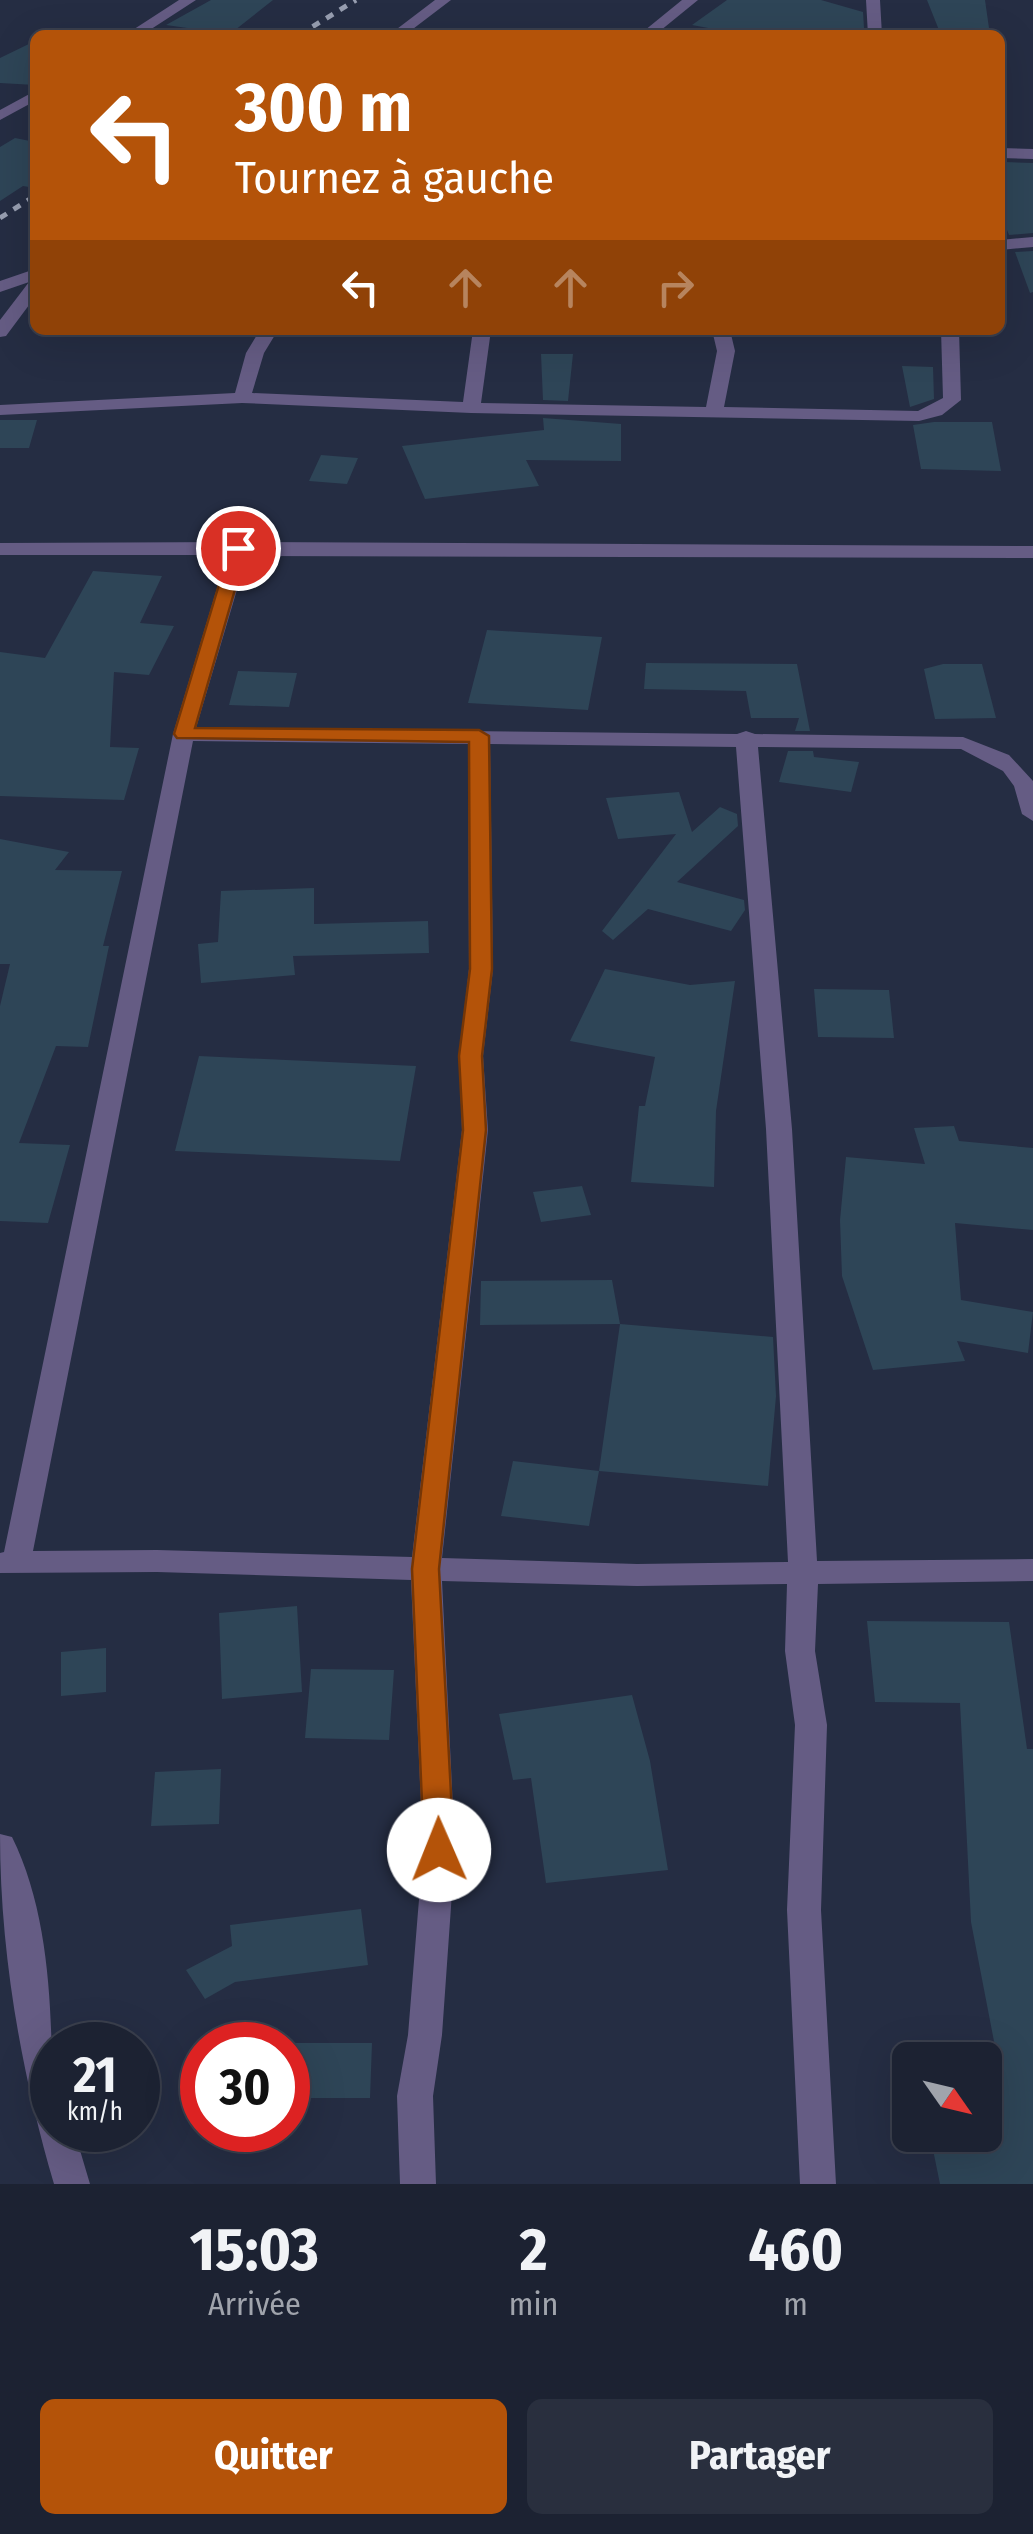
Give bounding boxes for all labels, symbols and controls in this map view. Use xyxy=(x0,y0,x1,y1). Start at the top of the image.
text: 300 m xyxy=(235,66,413,150)
icon: left xyxy=(70,70,200,200)
text: Tournez à gauche xyxy=(235,151,554,205)
icon: left xyxy=(333,260,388,315)
icon: ahead xyxy=(438,260,493,315)
icon: ahead xyxy=(543,260,598,315)
icon: right xyxy=(648,260,703,315)
pin xyxy=(196,506,281,591)
icon: arrive xyxy=(211,521,266,576)
position arrow xyxy=(387,1798,491,1902)
speed limit sign: 30 xyxy=(180,2022,310,2152)
north arrow xyxy=(892,2042,1002,2152)
map controls xyxy=(892,2042,1002,2152)
text: 21 xyxy=(73,2045,117,2105)
text: km/h xyxy=(67,2097,123,2127)
text: 15:03 xyxy=(190,2214,319,2286)
text: 2 xyxy=(520,2214,547,2286)
text: 460 xyxy=(748,2214,843,2286)
text: Arrivée xyxy=(208,2285,301,2323)
text: min xyxy=(509,2285,558,2323)
text: m xyxy=(783,2285,808,2323)
button: Quitter xyxy=(40,2399,507,2514)
button: Partager xyxy=(527,2399,993,2514)

